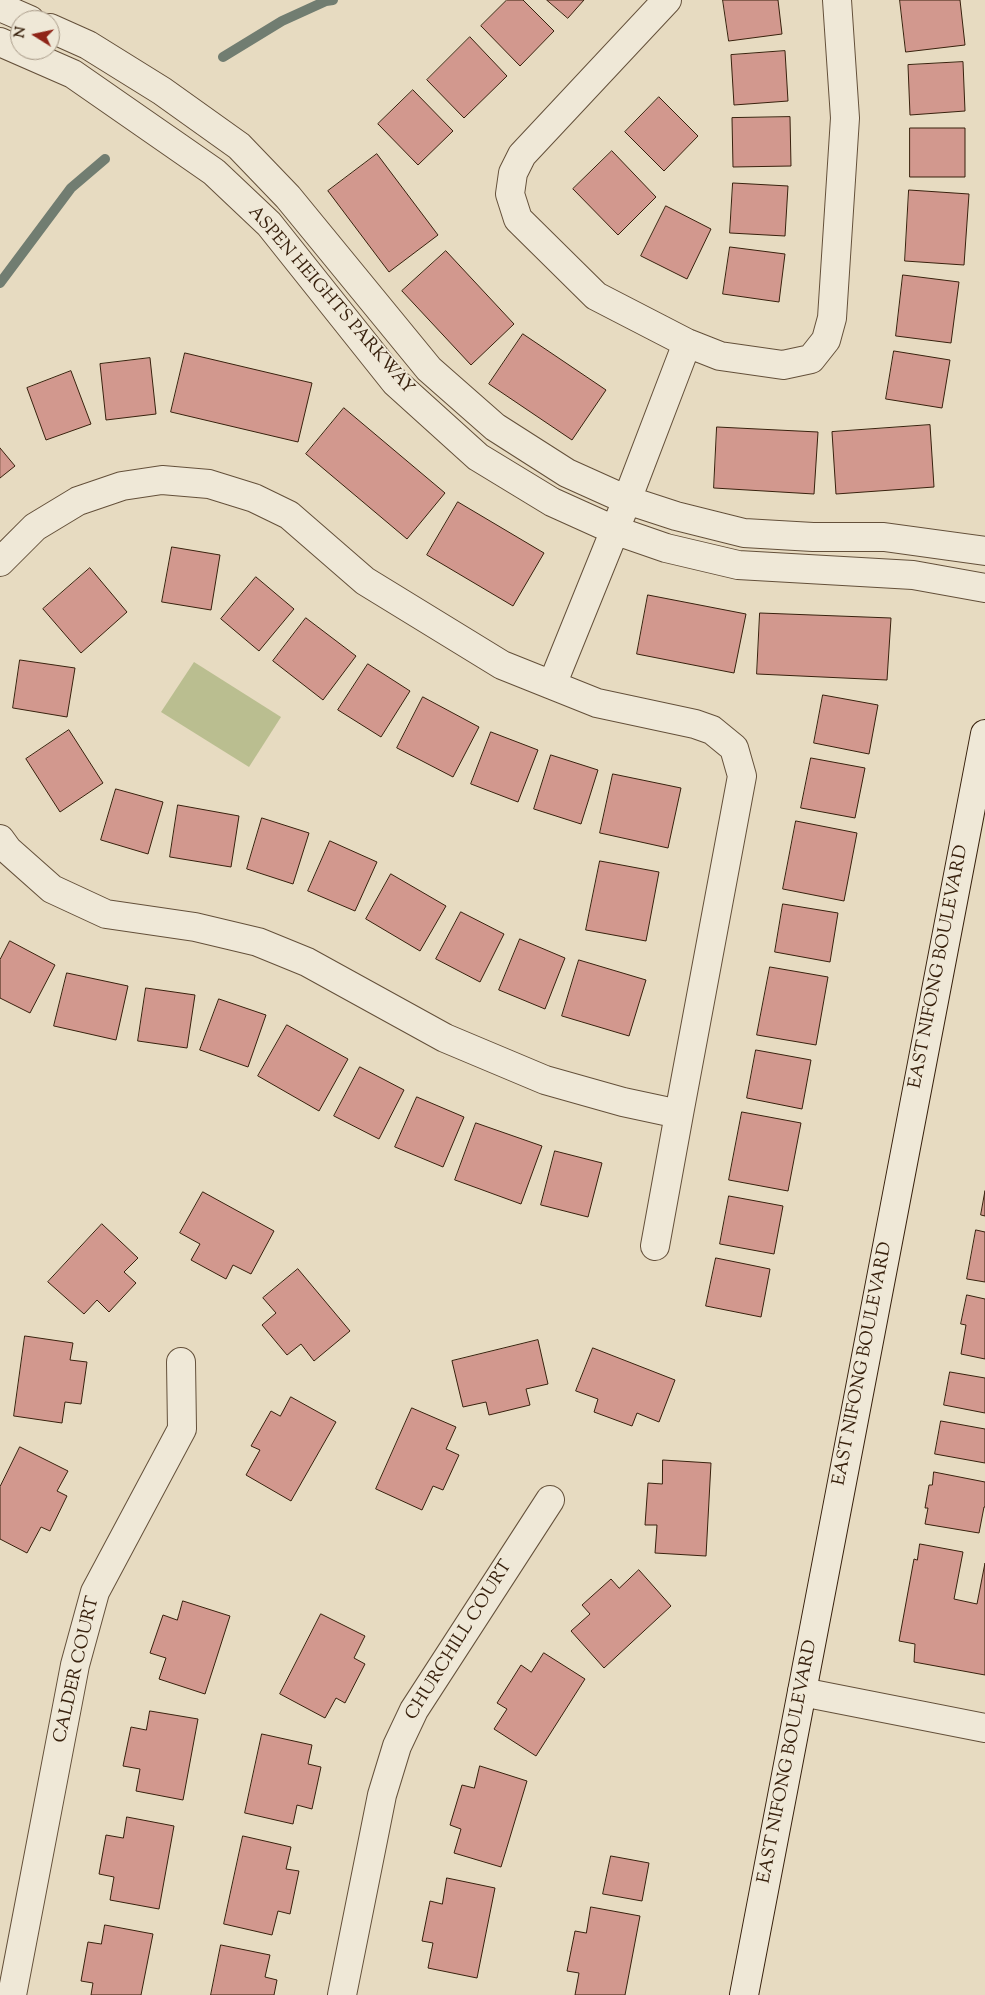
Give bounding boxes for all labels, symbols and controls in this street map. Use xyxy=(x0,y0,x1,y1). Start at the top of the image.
north arrow xyxy=(10,10,60,60)
text: N xyxy=(10,25,32,40)
street label: ASPEN HEIGHTS PARKWAY xyxy=(242,202,418,400)
street label: EAST NIFONG BOULEVARD xyxy=(906,843,974,1091)
street label: EAST NIFONG BOULEVARD xyxy=(830,1240,898,1488)
street label: CHURCHILL COURT xyxy=(402,1557,518,1725)
street label: CALDER COURT xyxy=(51,1595,105,1745)
street label: EAST NIFONG BOULEVARD xyxy=(755,1638,823,1886)

